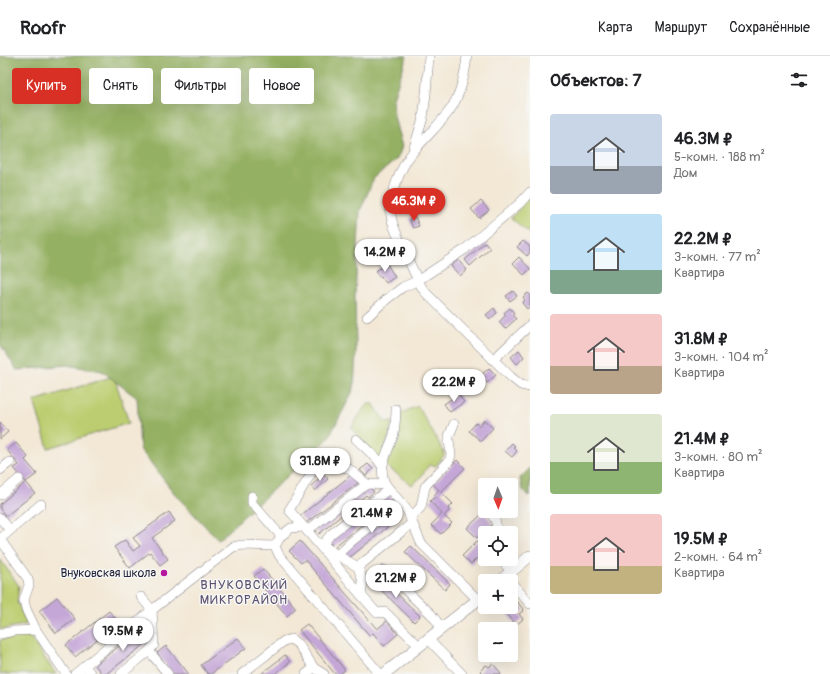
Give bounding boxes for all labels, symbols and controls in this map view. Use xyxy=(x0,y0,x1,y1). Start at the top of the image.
text: Roofr xyxy=(20,16,66,40)
text: Карта xyxy=(598,19,633,36)
text: Маршрут xyxy=(655,19,707,36)
text: Сохранённые xyxy=(729,19,810,36)
chip: Купить xyxy=(12,68,81,104)
chip: Снять xyxy=(89,68,153,104)
chip: Фильтры xyxy=(161,68,241,104)
chip: Новое xyxy=(249,68,314,104)
icon: filters xyxy=(788,69,810,91)
text: Объектов: 7 xyxy=(550,70,641,91)
text: 46.3M ₽ xyxy=(674,128,733,149)
icon: home xyxy=(582,130,630,178)
text: 5-комн. · 188 m² xyxy=(674,149,765,165)
text: Дом xyxy=(674,165,697,181)
pin: 46.3M ₽ xyxy=(377,188,451,222)
text: 46.3M ₽ xyxy=(391,193,437,209)
text: 22.2M ₽ xyxy=(674,228,732,249)
icon: home xyxy=(582,230,630,278)
pin: 14.2M ₽ xyxy=(348,239,422,273)
text: 14.2M ₽ xyxy=(364,244,406,260)
text: 3-комн. · 77 m² xyxy=(674,249,761,265)
text: Квартира xyxy=(674,265,725,281)
text: 31.8M ₽ xyxy=(674,328,729,349)
icon: home xyxy=(582,330,630,378)
text: 3-комн. · 104 m² xyxy=(674,349,769,365)
text: Квартира xyxy=(674,365,725,381)
pin: 22.2M ₽ xyxy=(417,369,491,403)
text: 22.2M ₽ xyxy=(432,374,476,390)
text: 21.4M ₽ xyxy=(674,428,730,449)
icon: home xyxy=(582,430,630,478)
pin: 31.8M ₽ xyxy=(283,448,357,482)
text: 3-комн. · 80 m² xyxy=(674,449,762,465)
text: 31.8M ₽ xyxy=(299,453,341,469)
text: Квартира xyxy=(674,465,725,481)
north arrow xyxy=(478,478,518,518)
map controls xyxy=(478,478,518,662)
pin: 21.4M ₽ xyxy=(335,500,409,534)
text: 21.4M ₽ xyxy=(351,505,393,521)
button: locate xyxy=(478,526,518,566)
text: 19.5M ₽ xyxy=(674,528,728,549)
icon: home xyxy=(582,530,630,578)
text: 2-комн. · 64 m² xyxy=(674,549,762,565)
pin: 21.2M ₽ xyxy=(359,565,433,599)
text: Квартира xyxy=(674,565,725,581)
place label: Внуковская школа xyxy=(60,566,156,581)
marker: Внуковская школа xyxy=(159,568,169,578)
text: 21.2M ₽ xyxy=(375,570,417,586)
button: + xyxy=(478,574,518,614)
district label: ВНУКОВСКИЙ МИКРОРАЙОН xyxy=(200,577,288,608)
pin: 19.5M ₽ xyxy=(86,618,160,652)
button: − xyxy=(478,622,518,662)
text: 19.5M ₽ xyxy=(102,623,144,639)

